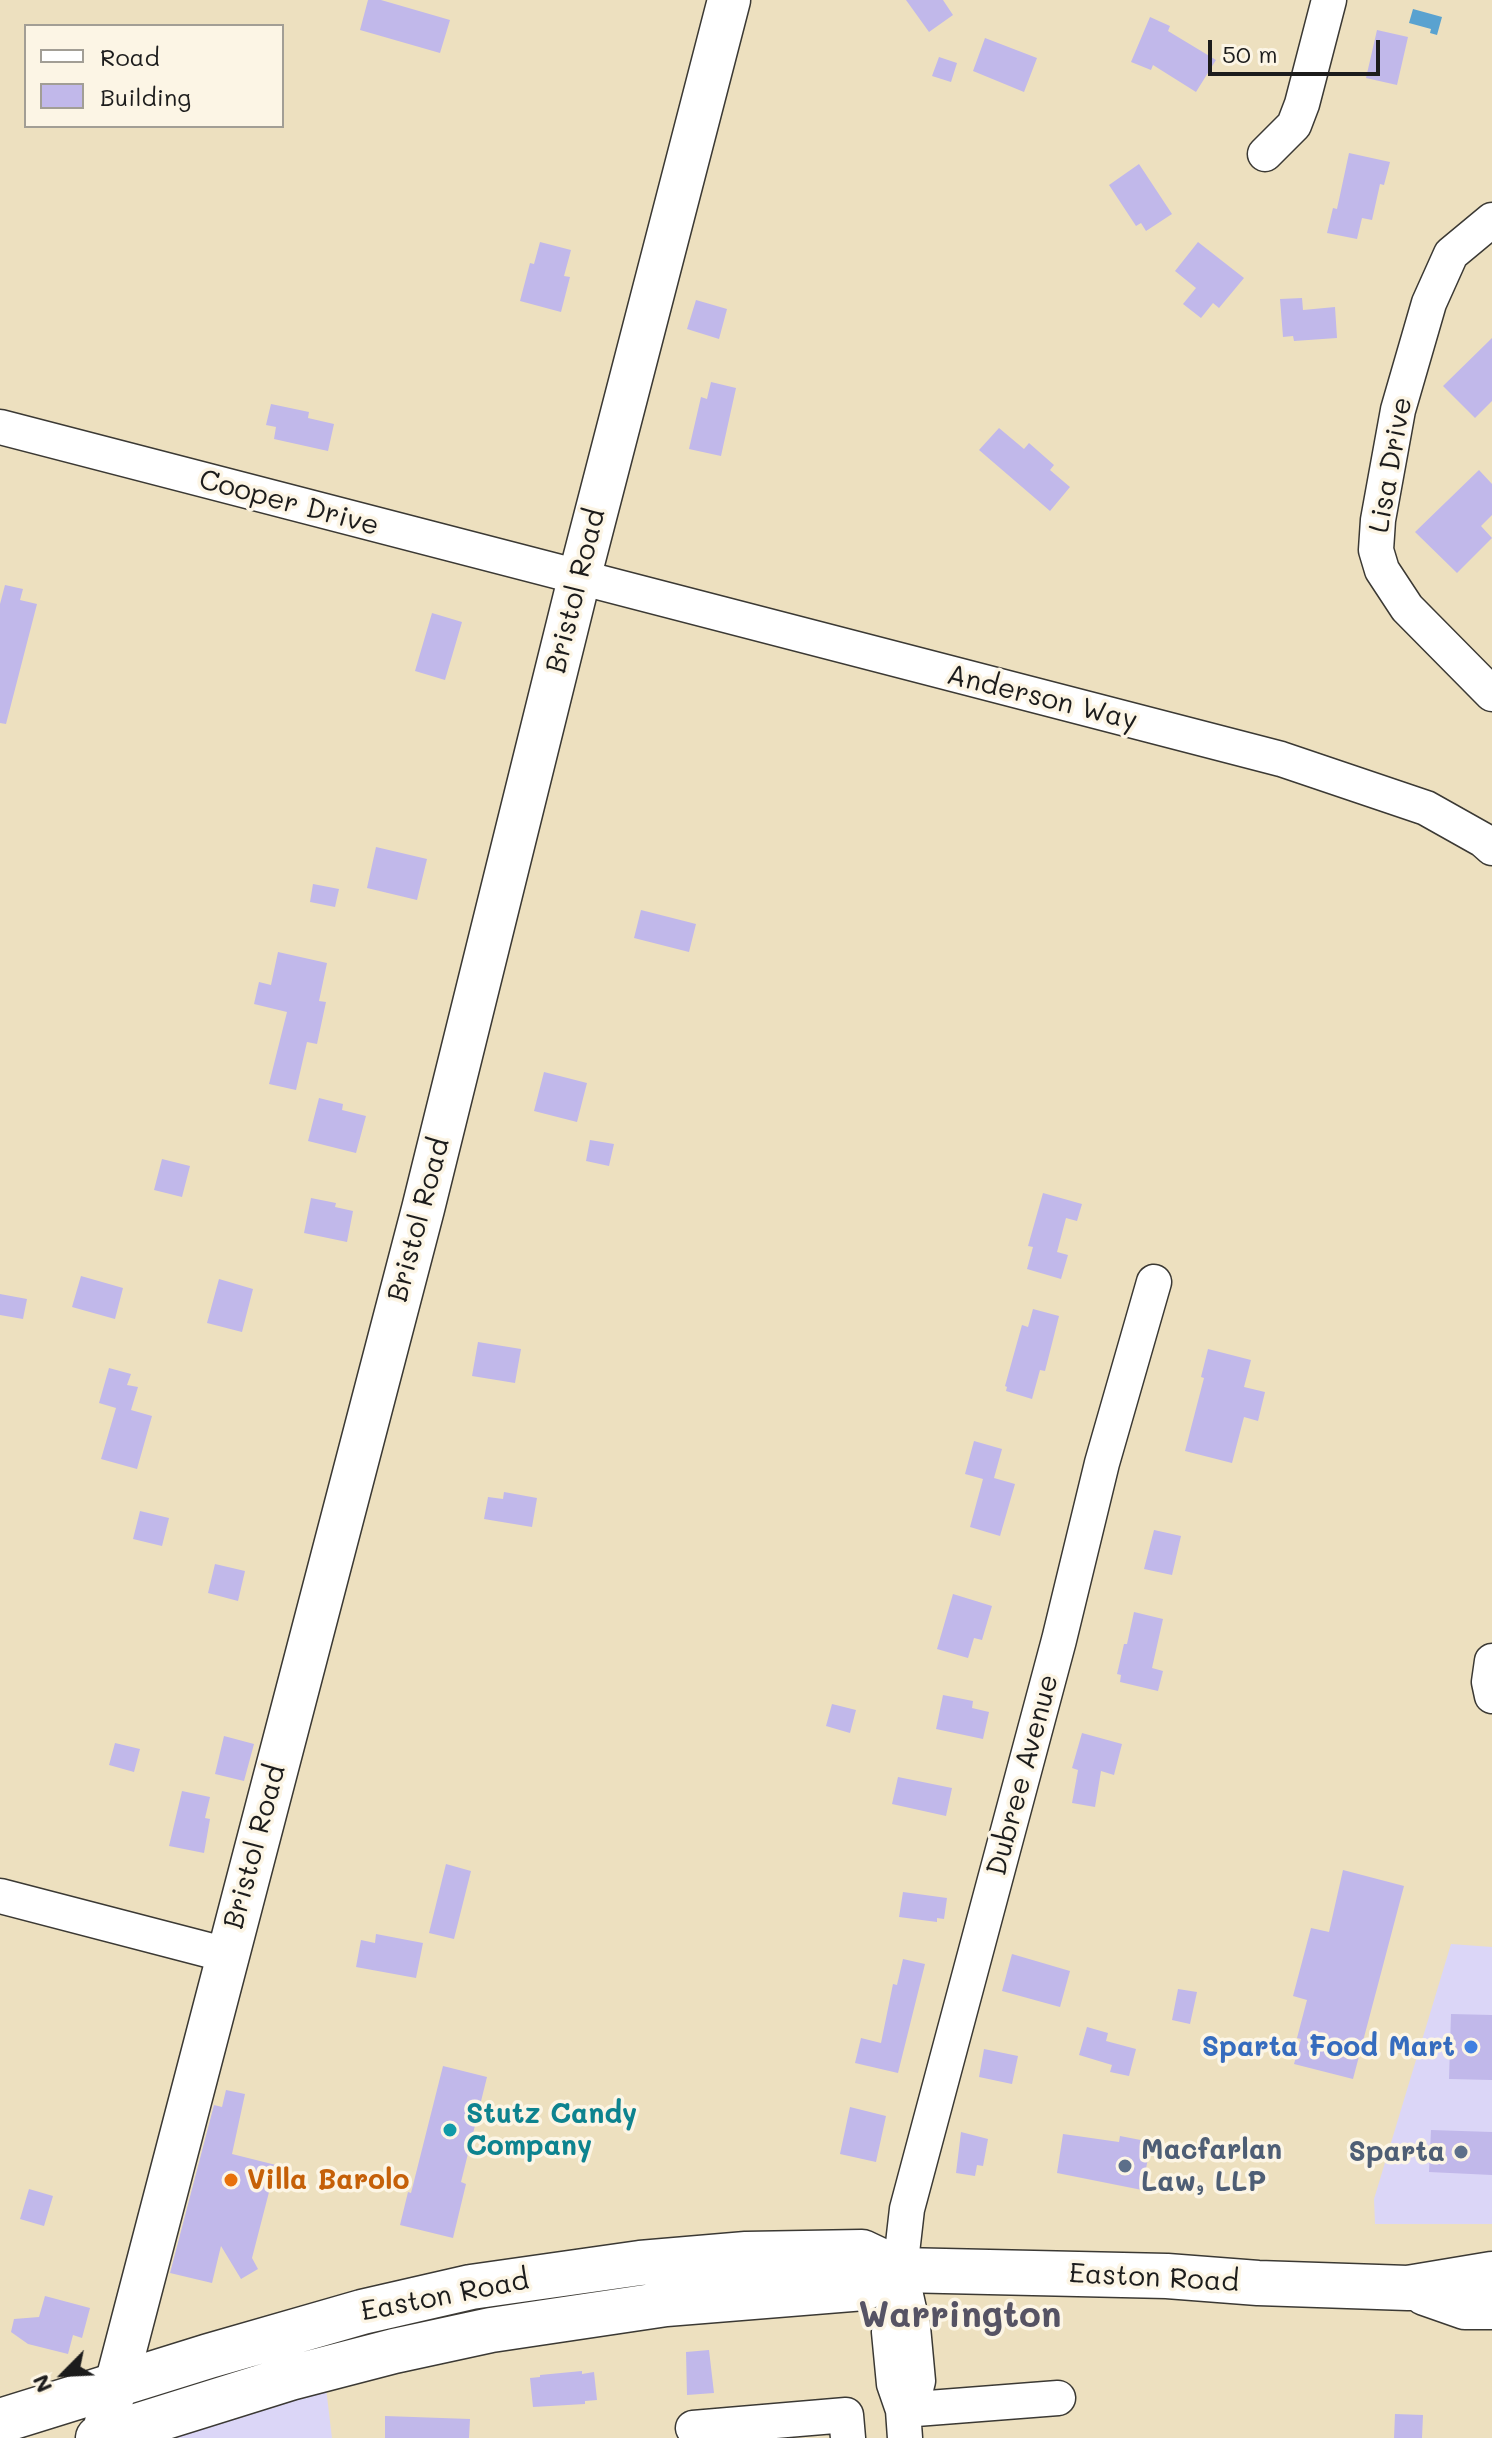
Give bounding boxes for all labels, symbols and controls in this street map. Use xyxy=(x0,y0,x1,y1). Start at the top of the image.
legend xyxy=(24,24,284,128)
scale bar xyxy=(1212,24,1384,74)
text: 50 m xyxy=(1222,38,1278,69)
text: Road xyxy=(100,41,160,72)
text: Building xyxy=(100,81,191,112)
street label: Lisa Drive xyxy=(1363,394,1419,536)
street label: Cooper Drive xyxy=(195,463,383,543)
street label: Bristol Road xyxy=(539,505,613,677)
street label: Anderson Way xyxy=(943,658,1141,738)
street label: Bristol Road xyxy=(381,1134,457,1306)
street label: Dubree Avenue xyxy=(980,1671,1066,1879)
street label: Bristol Road xyxy=(217,1761,293,1933)
place label: Sparta Food Mart xyxy=(1202,2030,1455,2064)
marker: Sparta Food Mart xyxy=(1462,2038,1480,2056)
place label: Stutz Candy Company xyxy=(466,2097,637,2163)
marker: Stutz Candy Company xyxy=(441,2121,459,2139)
place label: Macfarlan Law, LLP xyxy=(1141,2133,1282,2199)
place label: Sparta xyxy=(1348,2135,1445,2169)
marker: Sparta xyxy=(1452,2143,1470,2161)
marker: Macfarlan Law, LLP xyxy=(1116,2157,1134,2175)
place label: Villa Barolo xyxy=(247,2163,410,2197)
marker: Villa Barolo xyxy=(222,2171,240,2189)
street label: Easton Road xyxy=(1068,2257,1240,2299)
street label: Easton Road xyxy=(358,2263,532,2329)
district label: Warrington xyxy=(858,2294,1062,2338)
north arrow xyxy=(24,2334,104,2414)
text: N xyxy=(25,2370,58,2397)

